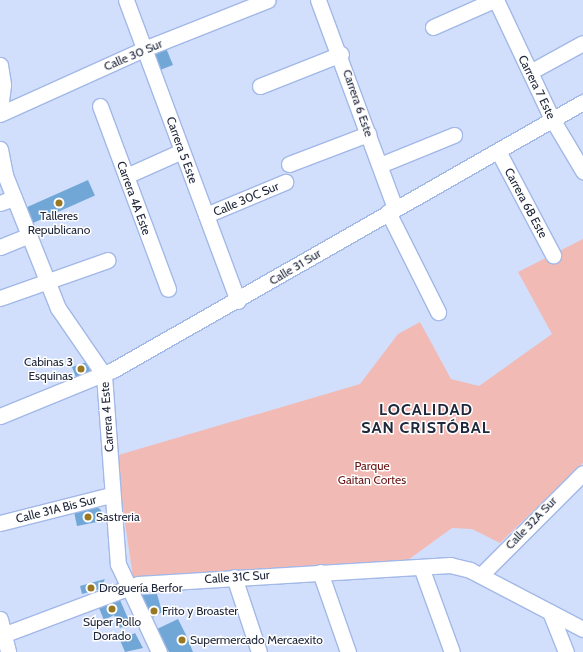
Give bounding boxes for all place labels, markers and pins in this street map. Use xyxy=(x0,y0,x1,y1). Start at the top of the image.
marker: Talleres Republicano xyxy=(54,198,64,208)
place label: Talleres Republicano xyxy=(28,209,90,237)
place label: Cabinas 3 Esquinas xyxy=(24,355,73,383)
marker: Cabinas 3 Esquinas xyxy=(76,364,86,374)
place label: Sastreria xyxy=(96,510,140,524)
marker: Sastreria xyxy=(83,512,93,522)
place label: Droguería Berfor xyxy=(99,581,182,595)
marker: Droguería Berfor xyxy=(86,583,96,593)
marker: Súper Pollo Dorado xyxy=(107,604,117,614)
place label: Frito y Broaster xyxy=(162,604,238,618)
marker: Frito y Broaster xyxy=(149,606,159,616)
place label: Súper Pollo Dorado xyxy=(83,615,141,643)
place label: Supermercado Mercaexito xyxy=(190,633,323,647)
marker: Supermercado Mercaexito xyxy=(177,635,187,645)

